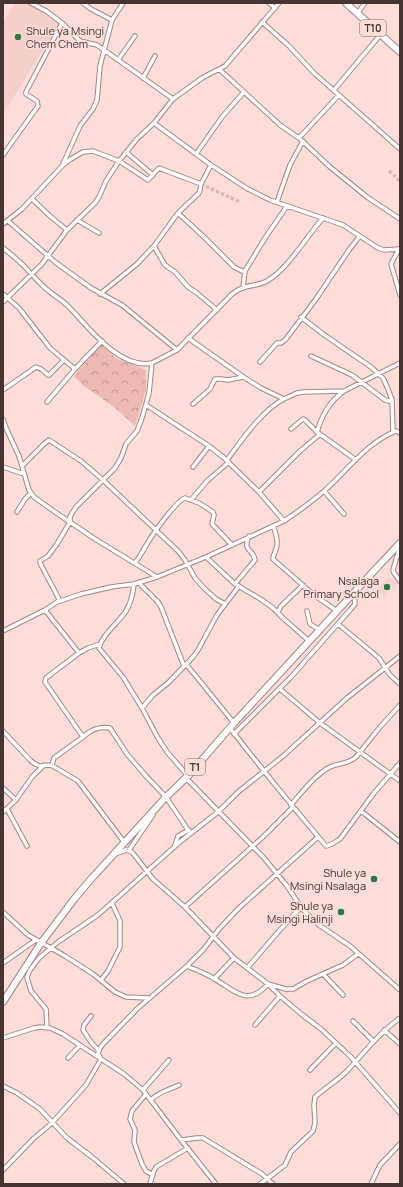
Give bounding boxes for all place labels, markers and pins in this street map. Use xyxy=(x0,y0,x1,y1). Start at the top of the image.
place label: Shule ya Msingi Chem Chem xyxy=(26,23,104,51)
marker: Shule ya Msingi Chem Chem xyxy=(13,32,23,42)
place label: Nsalaga Primary School xyxy=(304,573,379,601)
marker: Nsalaga Primary School xyxy=(382,582,392,592)
place label: Shule ya Msingi Nsalaga xyxy=(290,865,366,893)
marker: Shule ya Msingi Nsalaga xyxy=(369,874,379,884)
place label: Shule ya Msingi Halinji xyxy=(267,898,333,926)
marker: Shule ya Msingi Halinji xyxy=(336,907,346,917)

